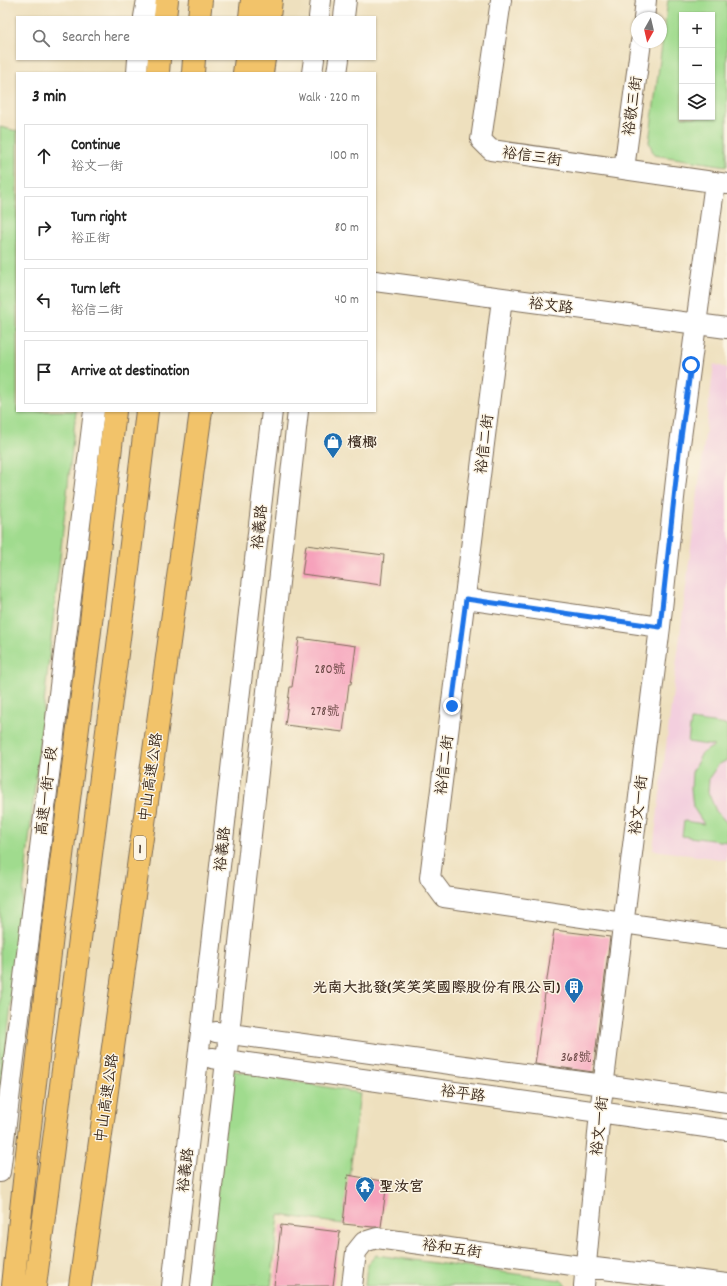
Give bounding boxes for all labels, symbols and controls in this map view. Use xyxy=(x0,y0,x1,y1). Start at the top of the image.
north arrow xyxy=(631,12,667,48)
map controls xyxy=(679,12,715,120)
button: + xyxy=(679,12,715,48)
search box xyxy=(16,16,376,60)
icon: search xyxy=(30,27,52,49)
text: Search here xyxy=(62,27,130,49)
button: − xyxy=(679,48,715,84)
street label: 裕敬三街 xyxy=(619,75,649,138)
button: layers xyxy=(679,84,715,120)
text: 3 min xyxy=(32,86,66,110)
text: Walk · 220 m xyxy=(299,89,360,108)
text: Continue xyxy=(71,135,120,157)
street label: 裕信三街 xyxy=(500,143,563,173)
icon: ahead xyxy=(33,145,55,167)
text: 100 m xyxy=(330,147,359,166)
text: 裕文一街 xyxy=(71,158,123,177)
text: Turn right xyxy=(71,207,127,229)
icon: right xyxy=(33,217,55,239)
text: 80 m xyxy=(335,219,359,238)
text: 裕正街 xyxy=(71,230,110,249)
text: Turn left xyxy=(71,279,120,301)
icon: left xyxy=(33,289,55,311)
text: 40 m xyxy=(335,291,359,310)
street label: 裕文路 xyxy=(527,293,574,321)
text: 裕信二街 xyxy=(71,302,123,321)
route start xyxy=(682,356,700,374)
icon: arrive xyxy=(33,361,55,383)
text: Arrive at destination xyxy=(71,361,189,383)
street label: 裕信二街 xyxy=(471,413,501,475)
shop icon: 檳榔 xyxy=(322,431,344,459)
place label: 檳榔 xyxy=(347,433,377,455)
street label: 裕義路 xyxy=(248,504,274,551)
house number: 280號 xyxy=(315,661,345,680)
route end xyxy=(443,697,461,715)
house number: 278號 xyxy=(311,703,339,722)
street label: 中山高速公路 xyxy=(135,731,169,823)
street label: 裕信二街 xyxy=(431,734,461,796)
street label: 高速一街一段 xyxy=(32,745,64,837)
street label: 裕文一街 xyxy=(625,774,655,836)
street label: 裕義路 xyxy=(211,826,237,873)
road number: 1 xyxy=(134,836,146,860)
building icon: 光南大批發(笑笑笑國際股份有限公司) xyxy=(563,976,585,1004)
place label: 光南大批發(笑笑笑國際股份有限公司) xyxy=(312,978,560,1000)
house number: 368號 xyxy=(561,1049,591,1068)
street label: 中山高速公路 xyxy=(91,1052,125,1144)
street label: 裕平路 xyxy=(439,1081,487,1109)
street label: 裕文一街 xyxy=(587,1095,615,1157)
street label: 裕義路 xyxy=(173,1147,201,1194)
temple icon: 聖汝宮 xyxy=(354,1175,376,1203)
place label: 聖汝宮 xyxy=(379,1177,424,1199)
street label: 裕和五街 xyxy=(420,1235,483,1265)

